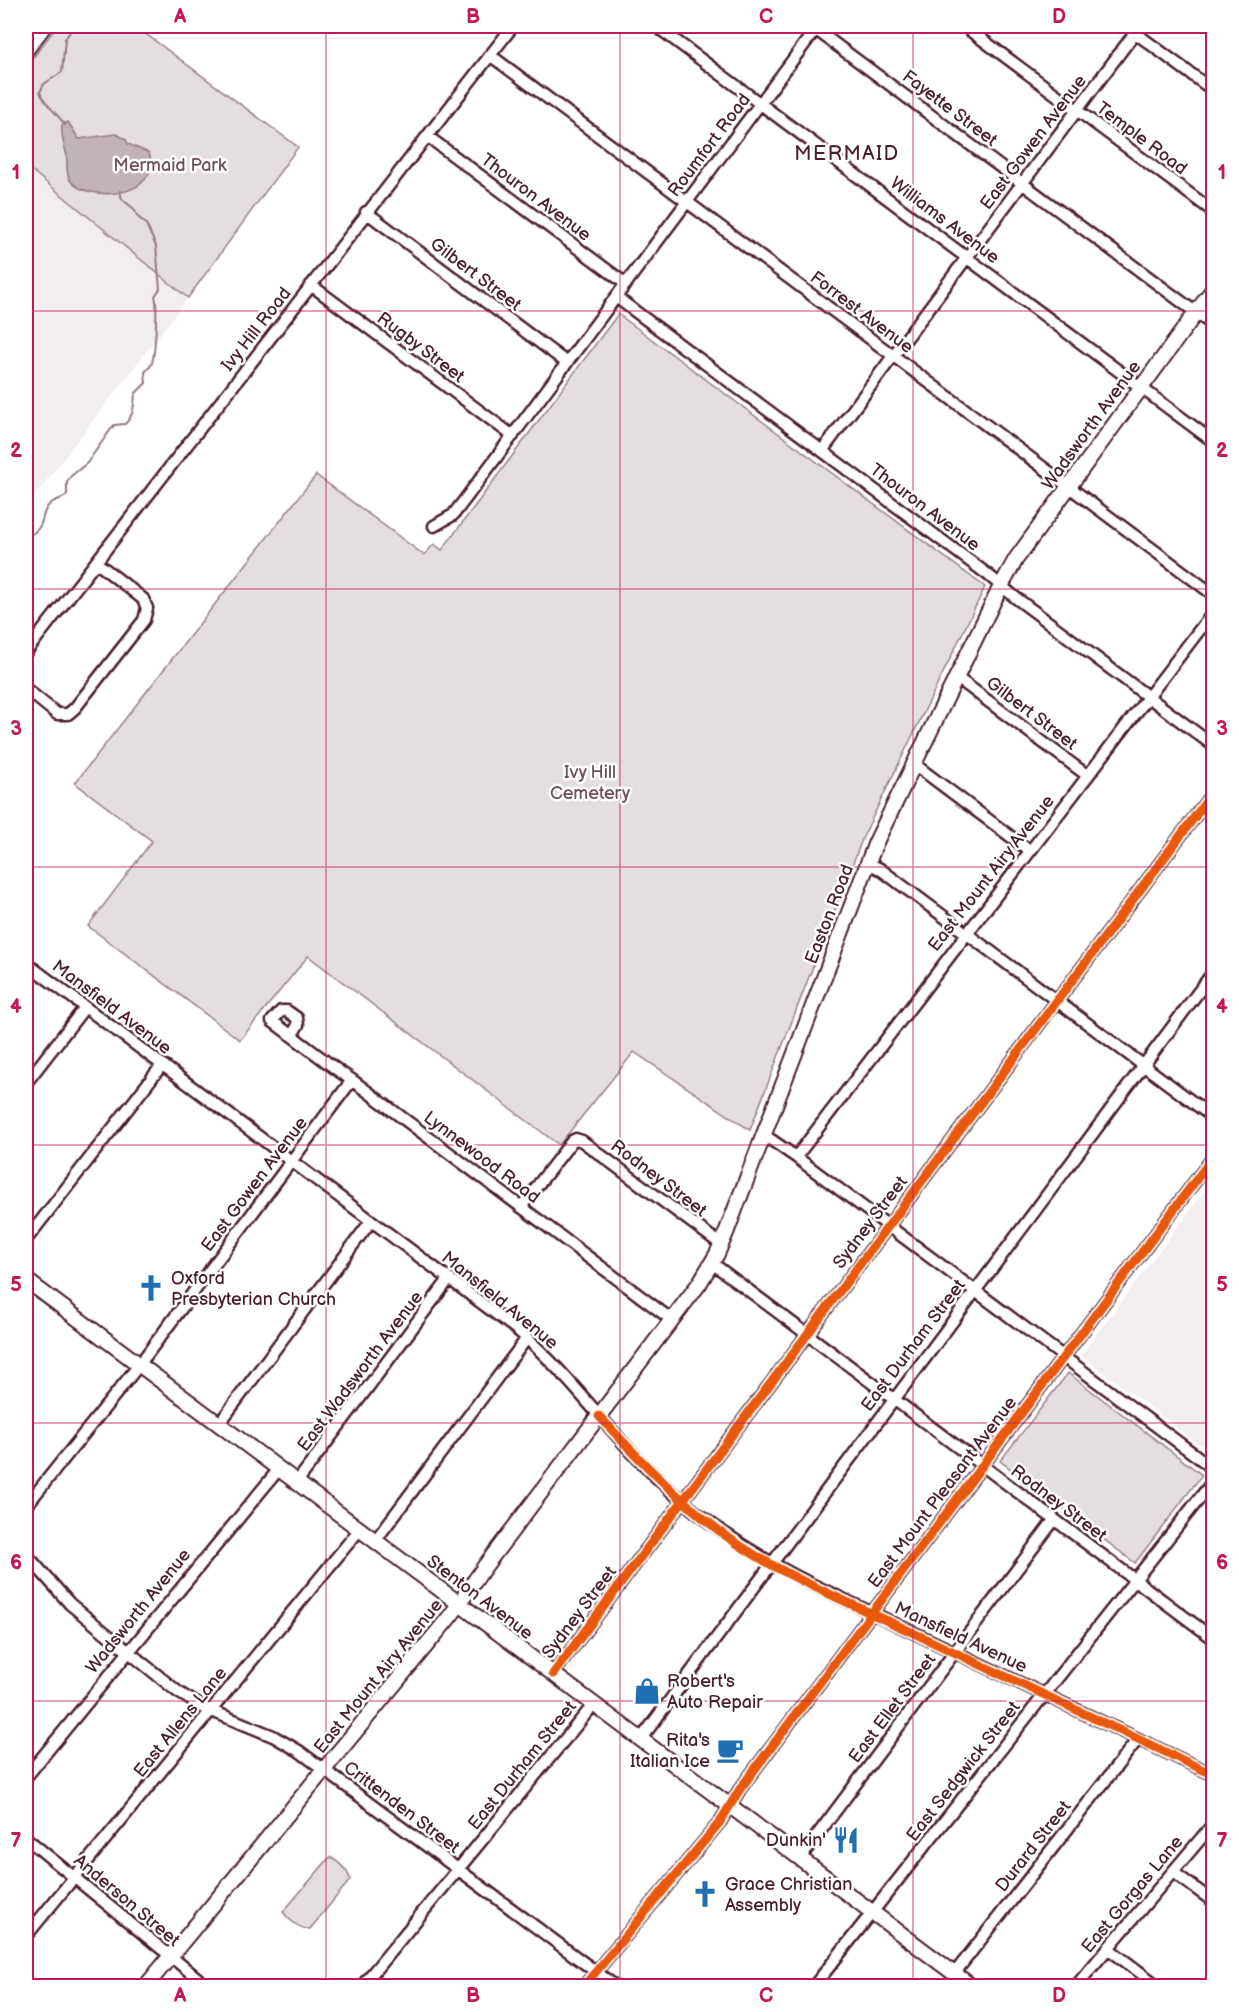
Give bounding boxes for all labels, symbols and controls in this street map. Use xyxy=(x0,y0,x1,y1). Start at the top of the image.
text: A xyxy=(173,5,187,29)
text: B xyxy=(466,5,480,29)
text: C xyxy=(759,5,773,29)
text: D xyxy=(1052,5,1066,29)
street label: Fayette Street xyxy=(898,66,1002,151)
street label: East Gowen Avenue xyxy=(976,71,1091,214)
street label: Roumfort Road xyxy=(664,90,755,201)
street label: Temple Road xyxy=(1092,98,1191,179)
district label: MERMAID xyxy=(794,142,900,166)
street label: Thouron Avenue xyxy=(477,149,595,246)
park label: Mermaid Park xyxy=(113,155,227,176)
text: 1 xyxy=(12,161,20,185)
text: 1 xyxy=(1218,161,1226,185)
street label: Williams Avenue xyxy=(886,173,1004,268)
street label: Gilbert Street xyxy=(426,233,526,316)
street label: Forrest Avenue xyxy=(806,267,918,358)
street label: Ivy Hill Road xyxy=(217,283,296,375)
street label: Rugby Street xyxy=(373,308,469,387)
street label: Wadsworth Avenue xyxy=(1038,356,1145,494)
text: 2 xyxy=(10,439,22,463)
text: 2 xyxy=(1216,439,1228,463)
street label: Thouron Avenue xyxy=(866,459,984,556)
street label: Gilbert Street xyxy=(982,672,1082,755)
text: 3 xyxy=(10,717,22,741)
text: 3 xyxy=(1216,717,1228,741)
park label: Ivy Hill Cemetery xyxy=(550,762,631,804)
street label: East Mount Airy Avenue xyxy=(924,791,1059,956)
street label: Easton Road xyxy=(801,862,858,967)
street label: Mansfield Avenue xyxy=(48,956,176,1059)
text: 4 xyxy=(10,995,22,1019)
text: 4 xyxy=(1216,995,1228,1019)
street label: Lynnewood Road xyxy=(420,1107,544,1208)
street label: East Gowen Avenue xyxy=(197,1113,312,1256)
street label: Rodney Street xyxy=(607,1135,711,1222)
street label: Sydney Street xyxy=(829,1172,912,1273)
street label: Mansfield Avenue xyxy=(437,1247,562,1354)
place label: Oxford Presbyterian Church xyxy=(171,1268,336,1310)
text: 5 xyxy=(10,1273,22,1297)
church icon: Oxford Presbyterian Church xyxy=(136,1273,166,1303)
text: 5 xyxy=(1216,1273,1228,1297)
street label: East Durham Street xyxy=(857,1275,970,1415)
street label: East Wadsworth Avenue xyxy=(293,1287,428,1455)
street label: East Mount Pleasant Avenue xyxy=(864,1392,1021,1592)
street label: Rodney Street xyxy=(1007,1460,1111,1547)
street label: Wadsworth Avenue xyxy=(82,1544,195,1678)
text: 6 xyxy=(10,1551,22,1575)
street label: Stenton Avenue xyxy=(423,1551,537,1644)
text: 6 xyxy=(1216,1551,1228,1575)
street label: Sydney Street xyxy=(538,1562,621,1663)
street label: East Mount Airy Avenue xyxy=(310,1595,447,1758)
street label: Mansfield Avenue xyxy=(891,1598,1031,1677)
street label: East Ellet Street xyxy=(845,1649,941,1767)
street label: East Allens Lane xyxy=(130,1663,231,1782)
place label: Robert's Auto Repair xyxy=(667,1671,763,1713)
shop icon: Robert's Auto Repair xyxy=(632,1676,662,1706)
street label: East Durham Street xyxy=(464,1696,581,1834)
street label: East Sedgwick Street xyxy=(902,1697,1025,1845)
place label: Rita's Italian Ice xyxy=(630,1730,710,1772)
cafe icon: Rita's Italian Ice xyxy=(715,1735,745,1765)
street label: Crittenden Street xyxy=(340,1757,464,1858)
street label: Durard Street xyxy=(991,1796,1076,1896)
restaurant icon: Dunkin' xyxy=(831,1825,861,1855)
text: 7 xyxy=(10,1829,22,1853)
text: 7 xyxy=(1216,1829,1228,1853)
place label: Dunkin' xyxy=(766,1830,826,1851)
street label: East Gorgas Lane xyxy=(1077,1831,1188,1957)
street label: Anderson Street xyxy=(69,1850,184,1951)
place label: Grace Christian Assembly xyxy=(725,1874,852,1916)
church icon: Grace Christian Assembly xyxy=(690,1879,720,1909)
text: A xyxy=(173,1984,187,2008)
text: B xyxy=(466,1984,480,2008)
text: C xyxy=(759,1984,773,2008)
text: D xyxy=(1052,1984,1066,2008)

